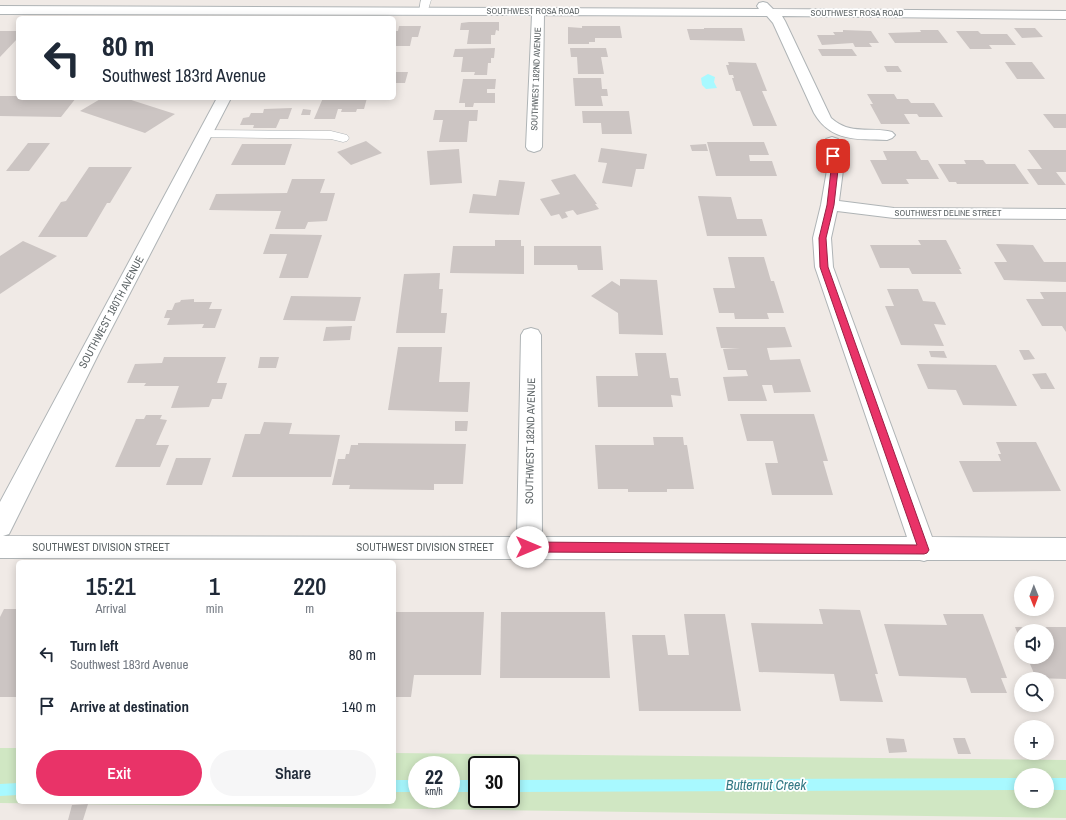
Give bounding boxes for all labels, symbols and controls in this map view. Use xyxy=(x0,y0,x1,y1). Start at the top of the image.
street label: SOUTHWEST ROSA ROAD xyxy=(487,5,579,17)
street label: SOUTHWEST ROSA ROAD xyxy=(811,7,903,19)
text: 80 m xyxy=(102,27,154,65)
street label: SOUTHWEST 182ND AVENUE xyxy=(528,27,544,131)
icon: left xyxy=(36,32,88,84)
text: Southwest 183rd Avenue xyxy=(102,63,266,88)
pin xyxy=(816,139,850,173)
icon: arrive xyxy=(822,145,844,167)
street label: SOUTHWEST DELINE STREET xyxy=(895,207,1002,219)
street label: SOUTHWEST 180TH AVENUE xyxy=(75,253,147,371)
street label: SOUTHWEST 182ND AVENUE xyxy=(522,378,538,504)
position arrow xyxy=(507,526,549,568)
street label: SOUTHWEST DIVISION STREET xyxy=(32,540,170,554)
street label: SOUTHWEST DIVISION STREET xyxy=(356,540,494,554)
text: 15:21 xyxy=(86,570,136,602)
text: 1 xyxy=(209,570,220,602)
text: 220 xyxy=(293,570,326,602)
north arrow xyxy=(1014,576,1054,616)
map controls xyxy=(1014,576,1054,808)
text: Arrival xyxy=(95,600,126,617)
text: min xyxy=(206,600,223,617)
text: m xyxy=(305,600,314,617)
button: sound xyxy=(1014,624,1054,664)
text: Turn left xyxy=(70,635,118,656)
icon: left xyxy=(36,643,58,665)
text: 80 m xyxy=(349,644,376,665)
text: Southwest 183rd Avenue xyxy=(70,656,188,673)
button: search xyxy=(1014,672,1054,712)
icon: arrive xyxy=(36,695,58,717)
text: Arrive at destination xyxy=(70,696,189,717)
text: 140 m xyxy=(342,696,376,717)
button: + xyxy=(1014,720,1054,760)
button: Exit xyxy=(36,750,202,796)
button: Share xyxy=(210,750,376,796)
speed limit sign: 30 xyxy=(468,756,520,808)
text: 22 xyxy=(425,763,443,790)
button: − xyxy=(1014,768,1054,808)
water label: Butternut Creek xyxy=(726,776,807,794)
text: km/h xyxy=(425,785,443,798)

